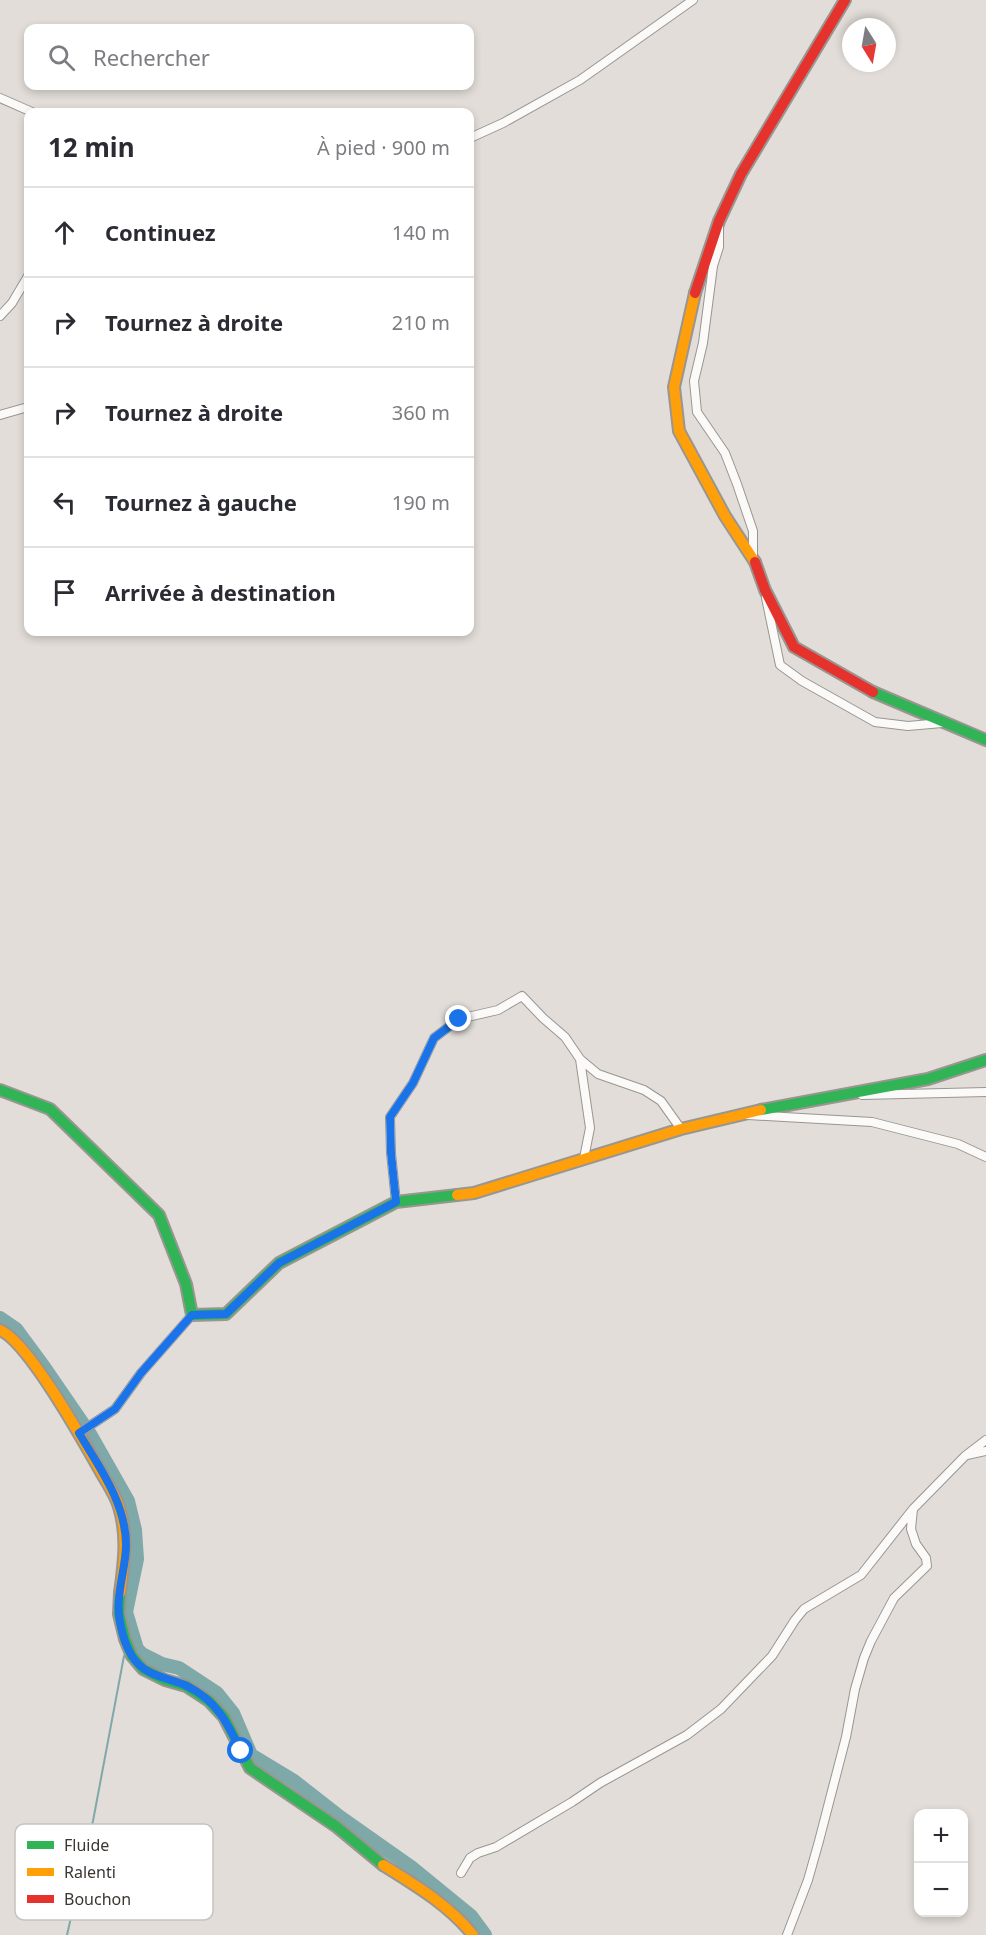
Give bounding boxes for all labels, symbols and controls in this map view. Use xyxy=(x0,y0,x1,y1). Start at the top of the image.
north arrow xyxy=(842,18,896,72)
search box xyxy=(24,24,474,90)
icon: search xyxy=(45,41,78,74)
text: Rechercher xyxy=(93,42,210,72)
text: 12 min xyxy=(48,129,135,165)
text: À pied · 900 m xyxy=(317,134,450,161)
icon: ahead xyxy=(48,216,81,249)
text: Continuez xyxy=(105,217,216,247)
text: 140 m xyxy=(392,219,450,246)
icon: right xyxy=(48,306,81,339)
text: Tournez à droite xyxy=(105,307,283,337)
text: 210 m xyxy=(392,309,450,336)
icon: right xyxy=(48,396,81,429)
text: Tournez à droite xyxy=(105,397,283,427)
text: 360 m xyxy=(392,399,450,426)
icon: left xyxy=(48,486,81,519)
text: Tournez à gauche xyxy=(105,487,297,517)
text: 190 m xyxy=(392,489,450,516)
icon: arrive xyxy=(48,576,81,609)
text: Arrivée à destination xyxy=(105,577,336,607)
route end xyxy=(445,1005,471,1031)
route start xyxy=(227,1737,253,1763)
map controls xyxy=(914,1809,968,1917)
button: + xyxy=(914,1809,968,1863)
legend xyxy=(15,1824,213,1920)
text: Fluide xyxy=(64,1834,109,1856)
text: Ralenti xyxy=(64,1861,116,1883)
button: − xyxy=(914,1863,968,1917)
text: Bouchon xyxy=(64,1888,131,1910)

